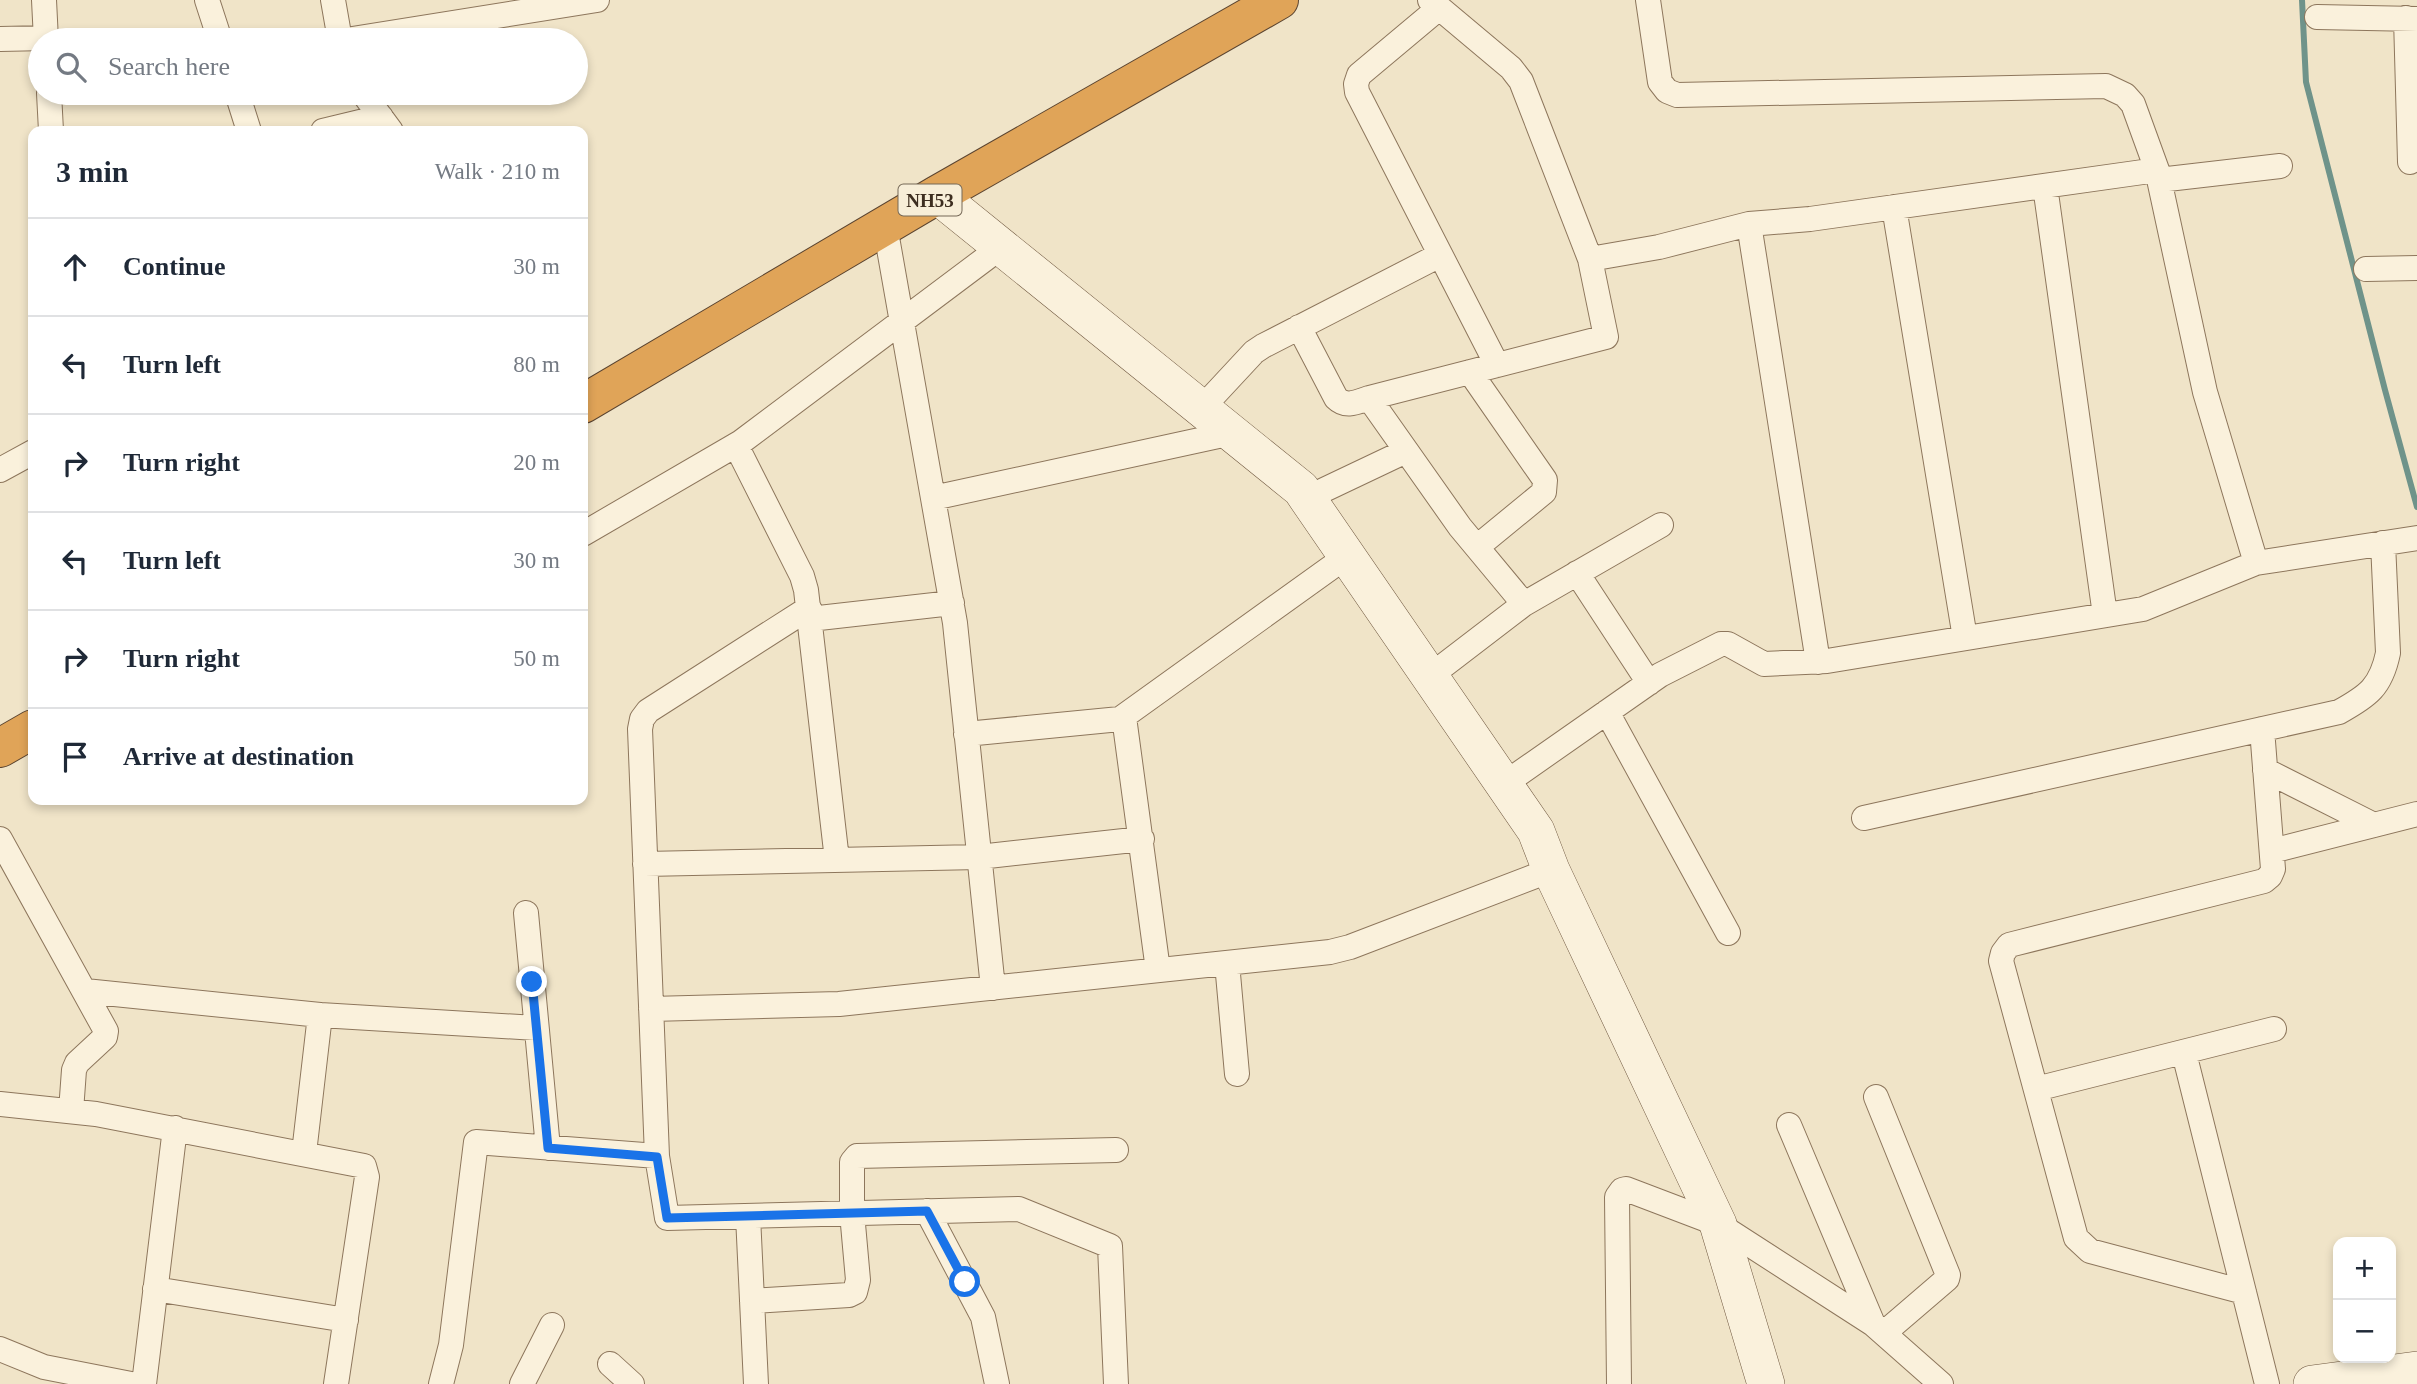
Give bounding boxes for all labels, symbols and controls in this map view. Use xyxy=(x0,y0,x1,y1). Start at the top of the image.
search box xyxy=(28,28,588,105)
icon: search xyxy=(52,48,90,86)
text: Search here xyxy=(108,52,230,81)
text: 3 min xyxy=(56,155,129,188)
text: Walk · 210 m xyxy=(435,159,560,184)
road number: NH53 xyxy=(898,184,962,216)
icon: ahead xyxy=(56,248,94,286)
text: Continue xyxy=(123,252,226,281)
text: 30 m xyxy=(513,254,560,279)
icon: left xyxy=(56,346,94,384)
text: Turn left xyxy=(123,350,221,379)
text: 80 m xyxy=(513,352,560,377)
icon: right xyxy=(56,444,94,482)
text: Turn right xyxy=(123,448,240,477)
text: 20 m xyxy=(513,450,560,475)
icon: left xyxy=(56,542,94,580)
text: Turn left xyxy=(123,546,221,575)
text: 30 m xyxy=(513,548,560,573)
icon: right xyxy=(56,640,94,678)
text: Turn right xyxy=(123,644,240,673)
text: 50 m xyxy=(513,646,560,671)
icon: arrive xyxy=(56,738,94,776)
text: Arrive at destination xyxy=(123,742,354,771)
route end xyxy=(516,966,547,997)
map controls xyxy=(2333,1237,2396,1363)
button: + xyxy=(2333,1237,2396,1300)
route start xyxy=(949,1266,980,1297)
button: − xyxy=(2333,1300,2396,1363)

